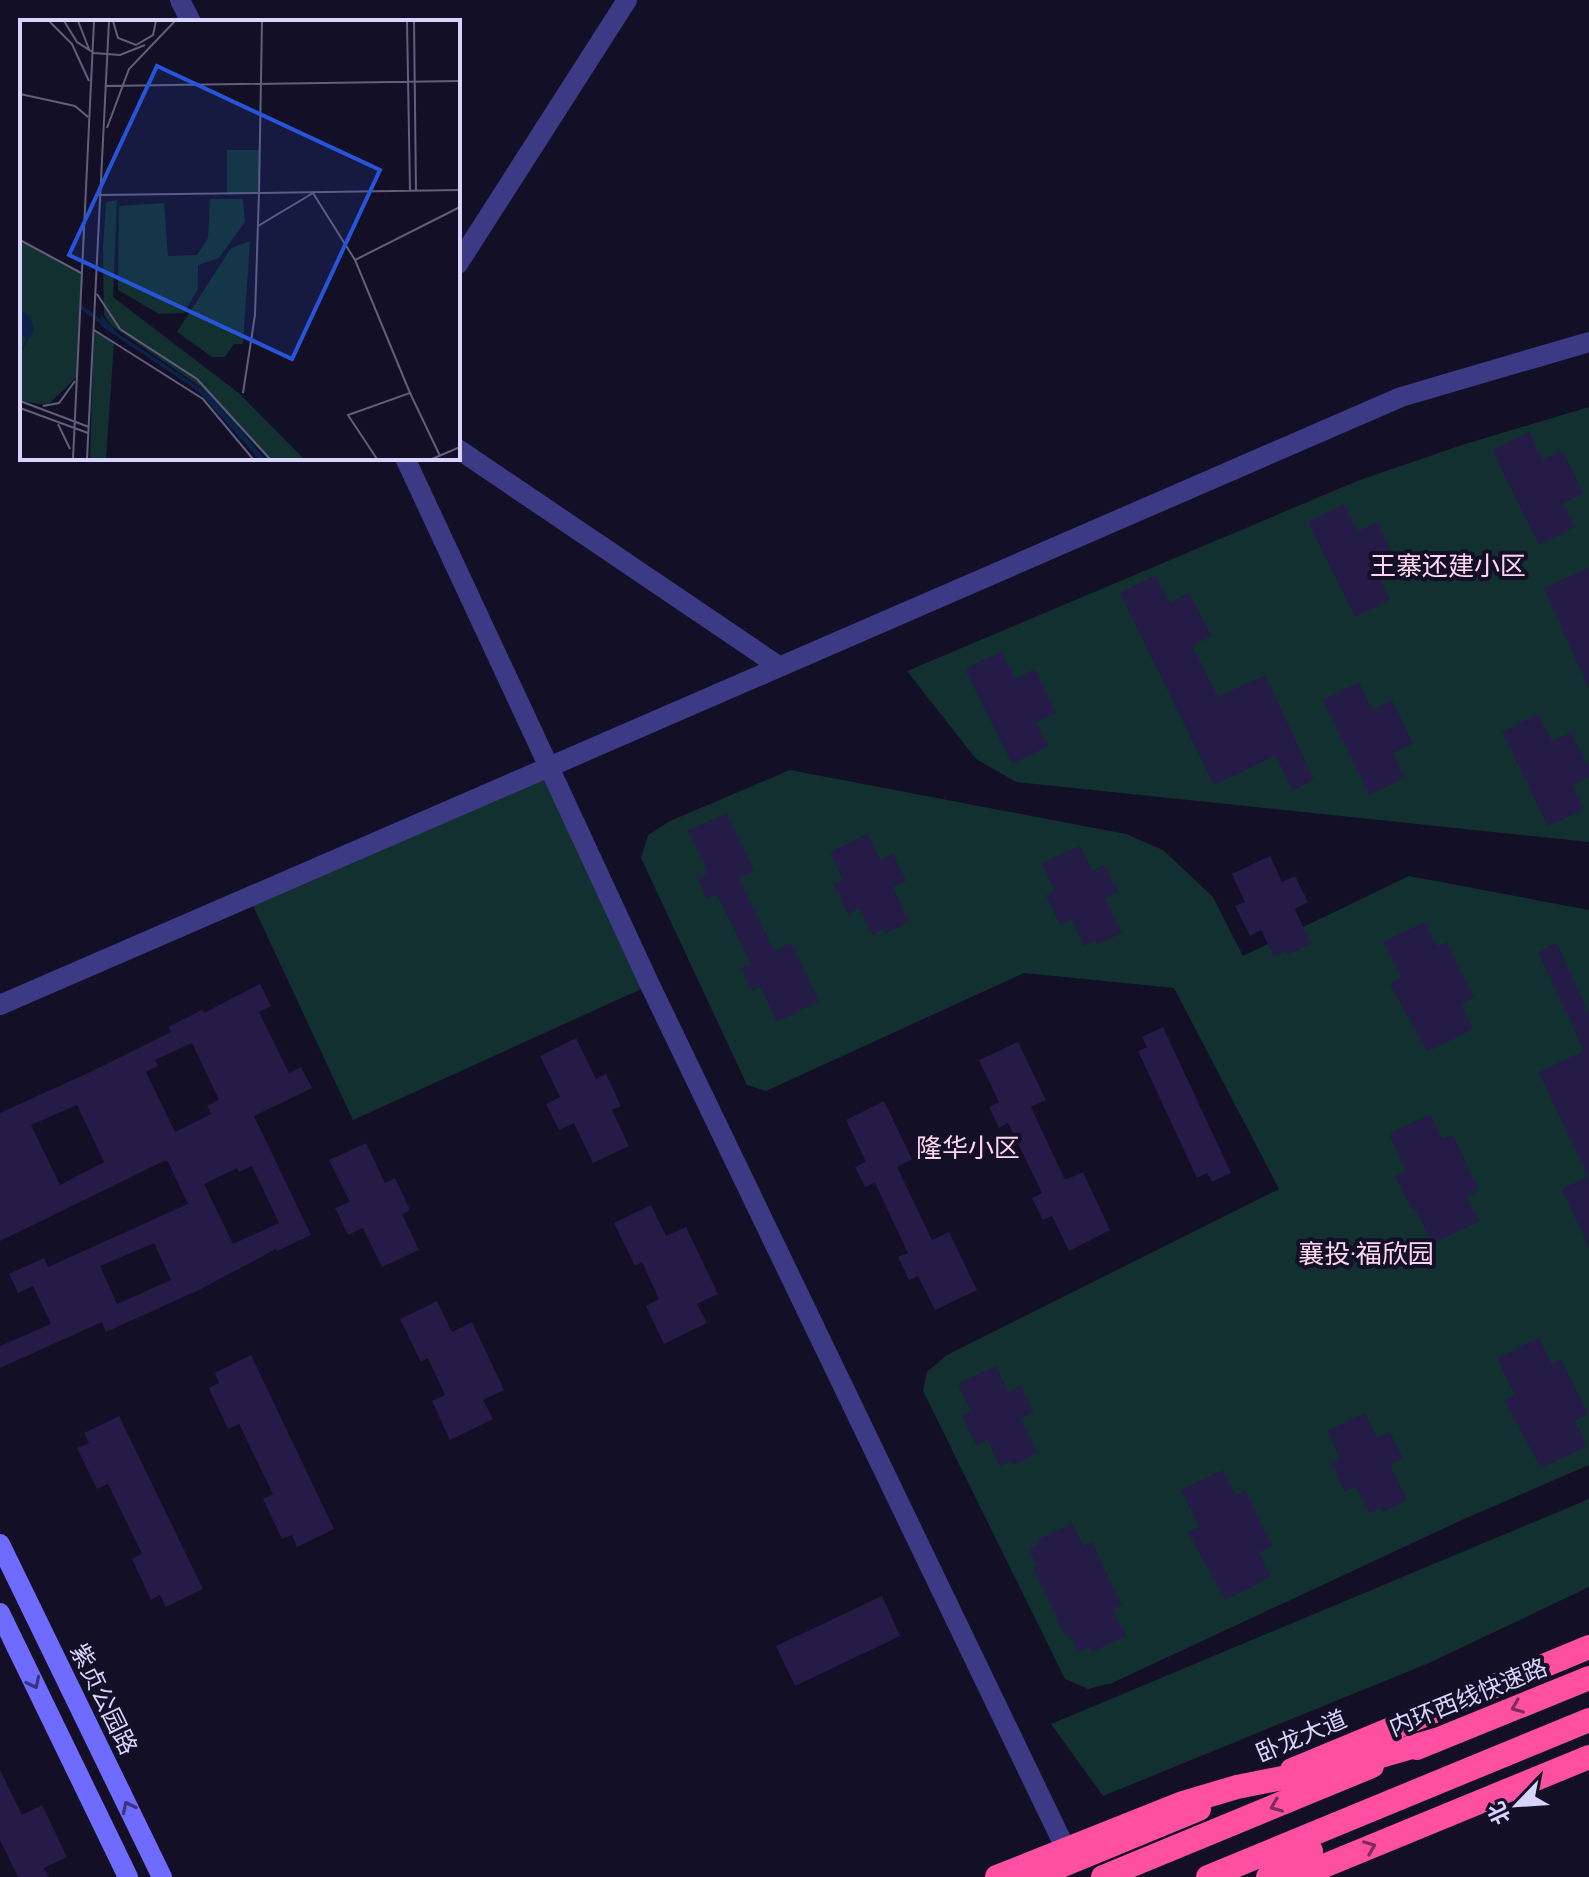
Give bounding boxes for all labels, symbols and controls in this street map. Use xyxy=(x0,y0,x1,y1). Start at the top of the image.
inset map xyxy=(20,20,460,460)
district label: 王寨还建小区 xyxy=(1370,551,1526,581)
district label: 隆华小区 xyxy=(916,1133,1020,1163)
district label: 襄投·福欣园 xyxy=(1298,1239,1434,1269)
street label: 紫贞公园路 xyxy=(66,1639,142,1759)
street label: 内环西线快速路 xyxy=(1385,1653,1551,1741)
one-way arrow xyxy=(24,1675,40,1690)
one-way arrow xyxy=(1511,1697,1525,1714)
street label: 卧龙大道 xyxy=(1252,1705,1350,1767)
north arrow xyxy=(1477,1765,1557,1845)
one-way arrow xyxy=(1270,1796,1284,1812)
text: 北 xyxy=(1482,1798,1515,1829)
one-way arrow xyxy=(122,1800,137,1815)
one-way arrow xyxy=(1361,1841,1376,1857)

